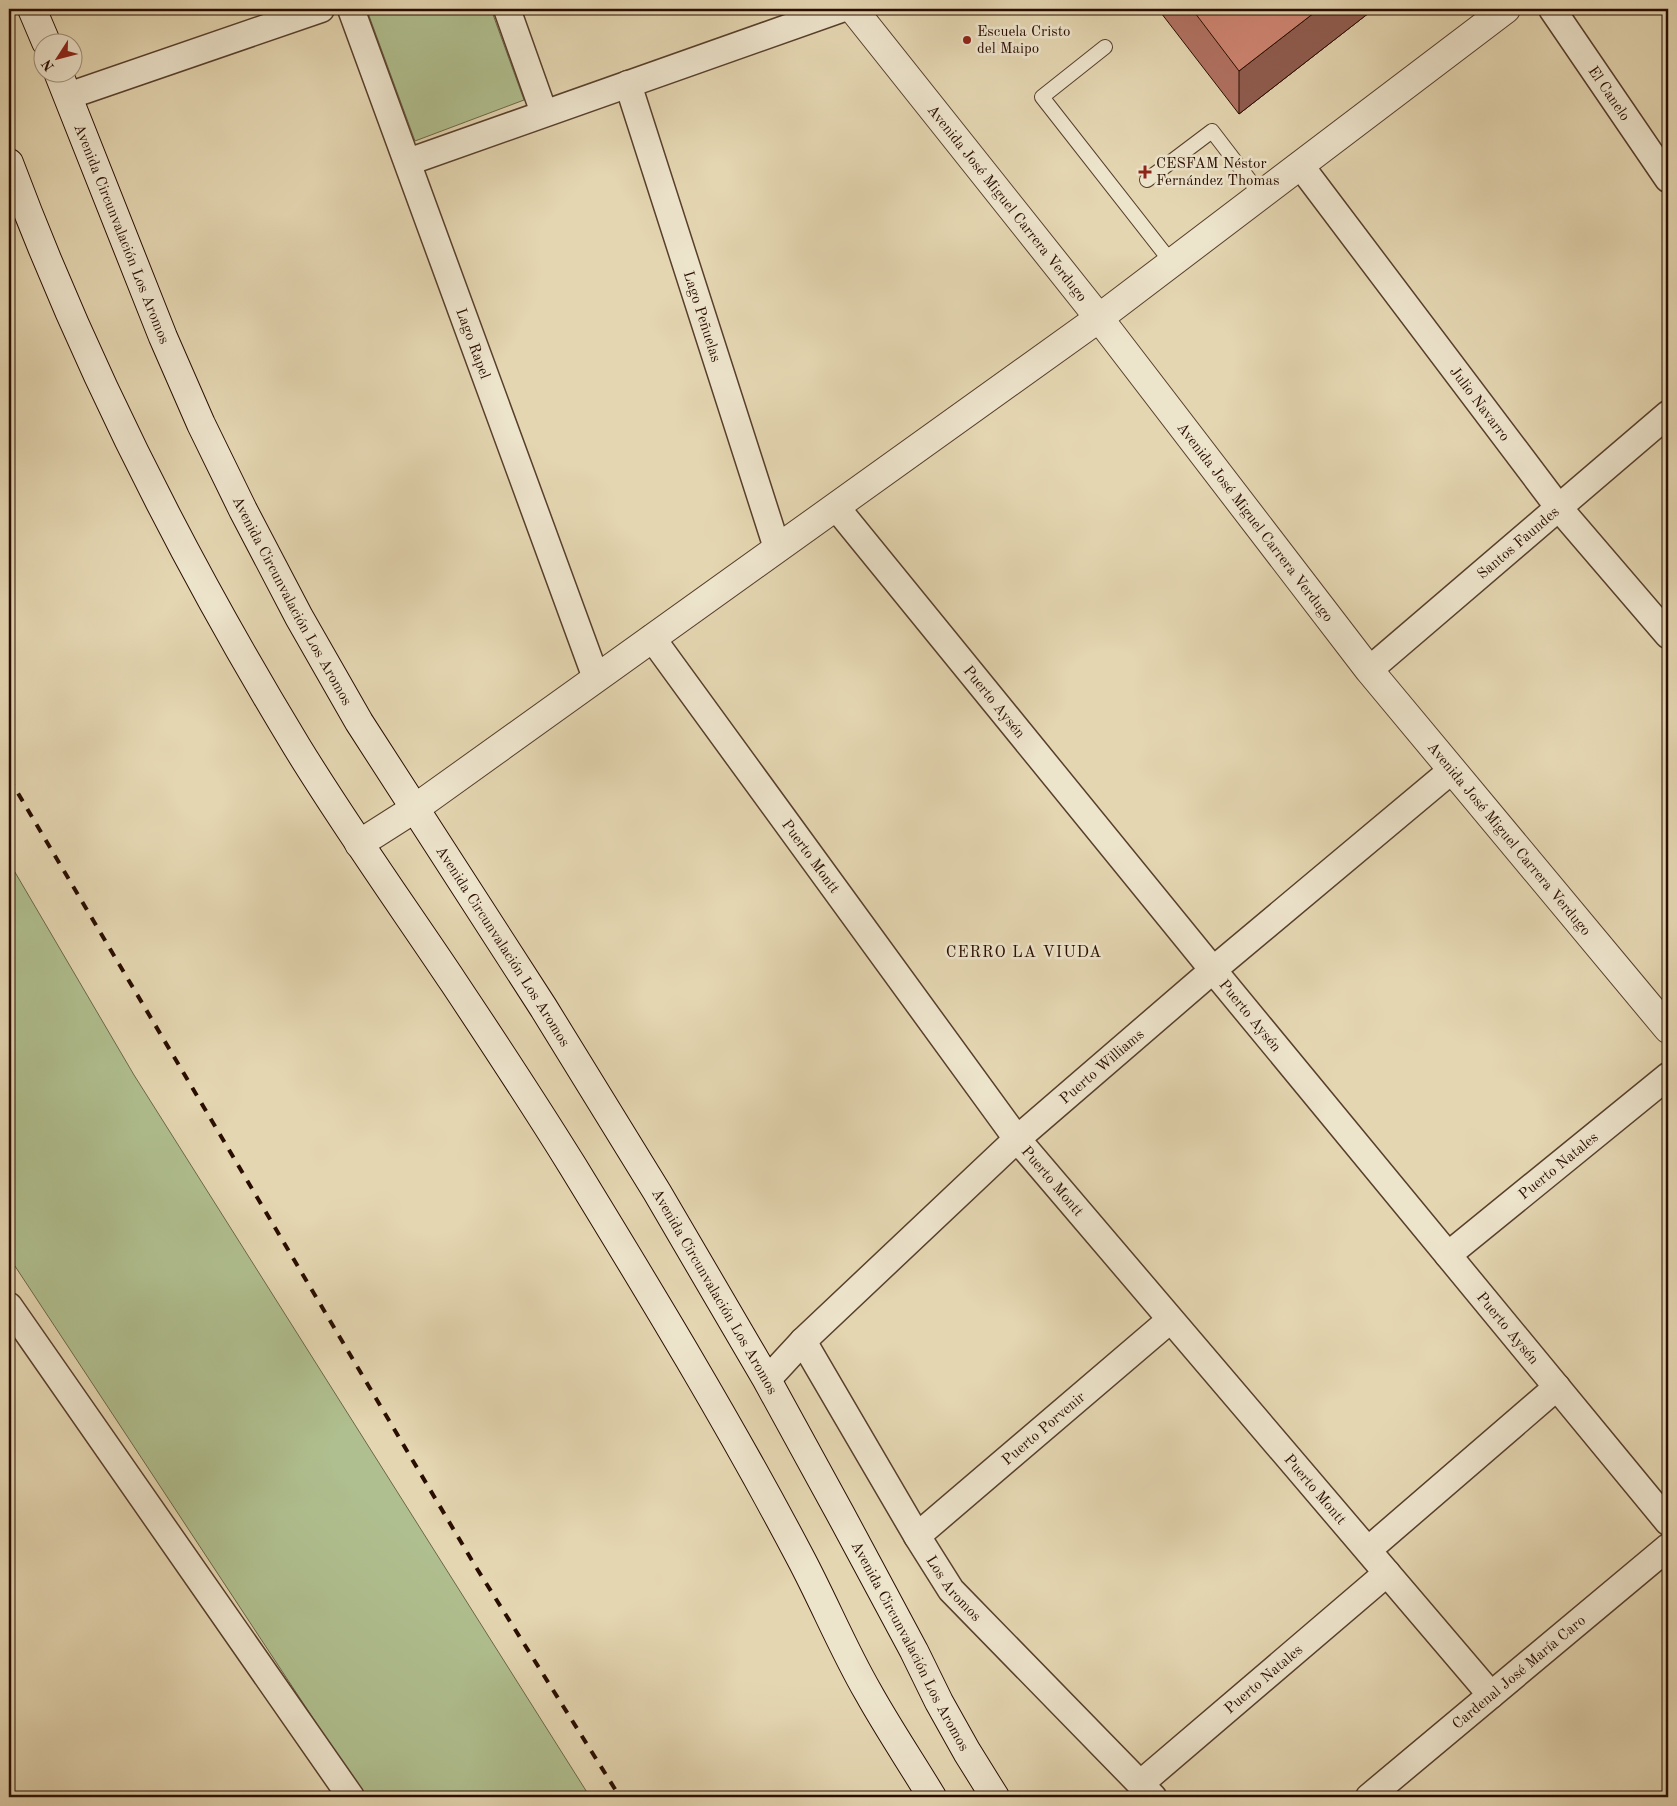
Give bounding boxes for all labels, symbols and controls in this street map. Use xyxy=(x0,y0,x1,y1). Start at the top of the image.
place label: Escuela Cristo del Maipo xyxy=(977,25,1070,57)
north arrow xyxy=(32,32,82,82)
marker: Escuela Cristo del Maipo xyxy=(961,34,973,46)
text: N xyxy=(39,56,57,73)
street label: El Canelo xyxy=(1584,64,1632,124)
street label: Avenida José Miguel Carrera Verdugo xyxy=(924,103,1089,305)
street label: Avenida Circunvalación Los Aromos xyxy=(70,122,171,347)
place label: CESFAM Néstor Fernández Thomas xyxy=(1156,157,1279,189)
marker: CESFAM Néstor Fernández Thomas xyxy=(1138,165,1152,179)
street label: Lago Peñuelas xyxy=(680,269,723,364)
street label: Lago Rapel xyxy=(452,306,492,381)
street label: Julio Navarro xyxy=(1446,364,1512,445)
street label: Avenida José Miguel Carrera Verdugo xyxy=(1173,420,1335,625)
street label: Avenida Circunvalación Los Aromos xyxy=(229,495,354,708)
street label: Santos Faundes xyxy=(1475,505,1563,583)
street label: Puerto Aysén xyxy=(960,664,1027,742)
street label: Avenida José Miguel Carrera Verdugo xyxy=(1424,740,1593,939)
street label: Puerto Montt xyxy=(778,818,841,897)
street label: Avenida Circunvalación Los Aromos xyxy=(432,844,572,1050)
district label: CERRO LA VIUDA xyxy=(946,945,1102,961)
street label: Puerto Aysén xyxy=(1215,978,1283,1055)
street label: Puerto Williams xyxy=(1058,1027,1147,1107)
street label: Puerto Natales xyxy=(1517,1130,1602,1203)
street label: Puerto Montt xyxy=(1018,1144,1086,1220)
street label: Avenida Circunvalación Los Aromos xyxy=(648,1187,779,1397)
street label: Puerto Aysén xyxy=(1473,1290,1541,1368)
street label: Puerto Porvenir xyxy=(1000,1390,1089,1469)
street label: Puerto Montt xyxy=(1280,1452,1348,1528)
street label: Avenida Circunvalación Los Aromos xyxy=(848,1539,971,1754)
street label: Los Aromos xyxy=(922,1554,983,1625)
street label: Cardenal José María Caro xyxy=(1450,1613,1589,1733)
street label: Puerto Natales xyxy=(1222,1643,1306,1717)

